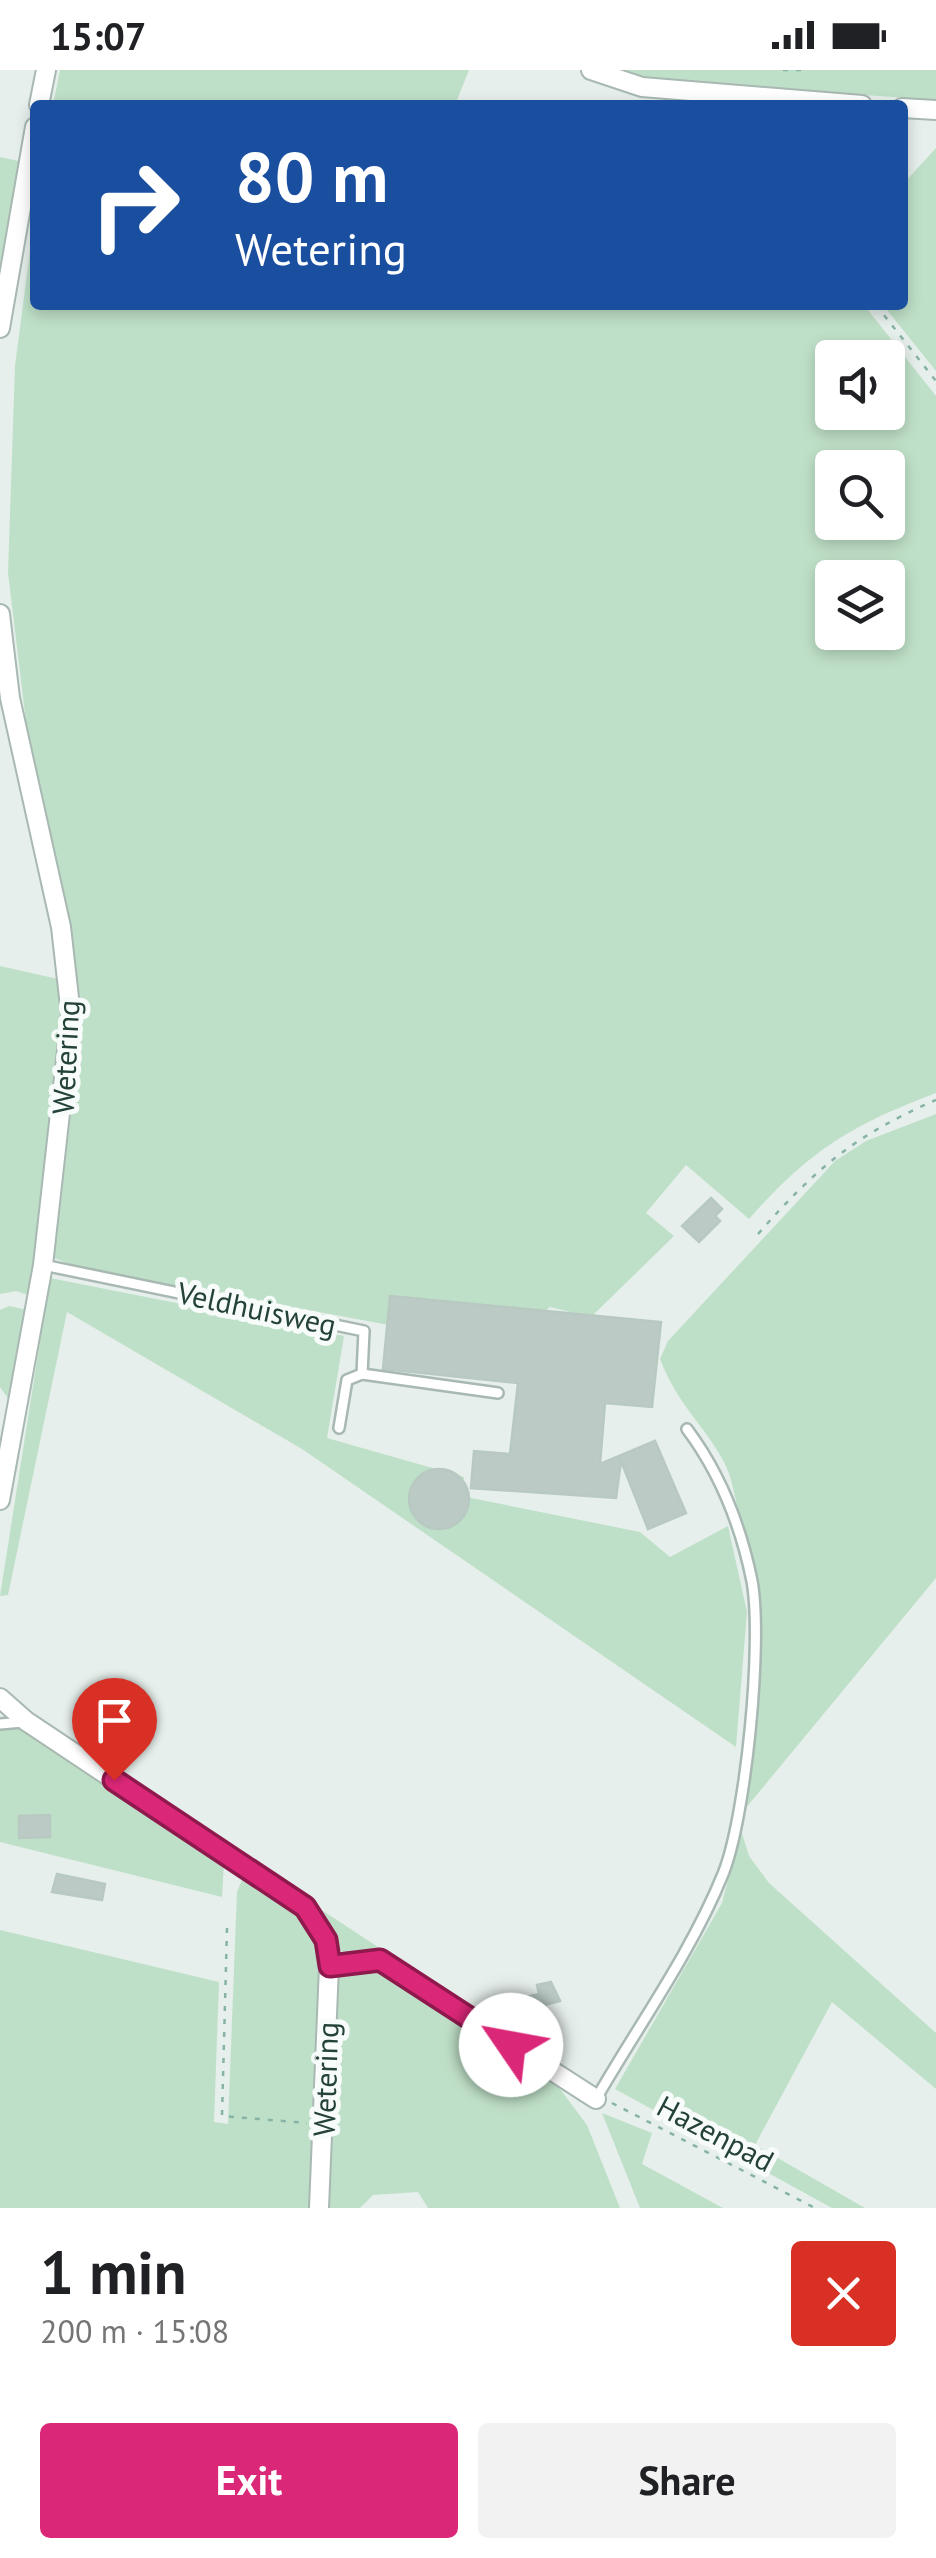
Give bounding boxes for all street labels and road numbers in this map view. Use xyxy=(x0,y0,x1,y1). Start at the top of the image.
street label: Wetering xyxy=(43,999,87,1115)
street label: Veldhuisweg xyxy=(173,1272,340,1344)
street label: Wetering xyxy=(304,2021,346,2137)
street label: Hazenpad xyxy=(651,2086,781,2180)

